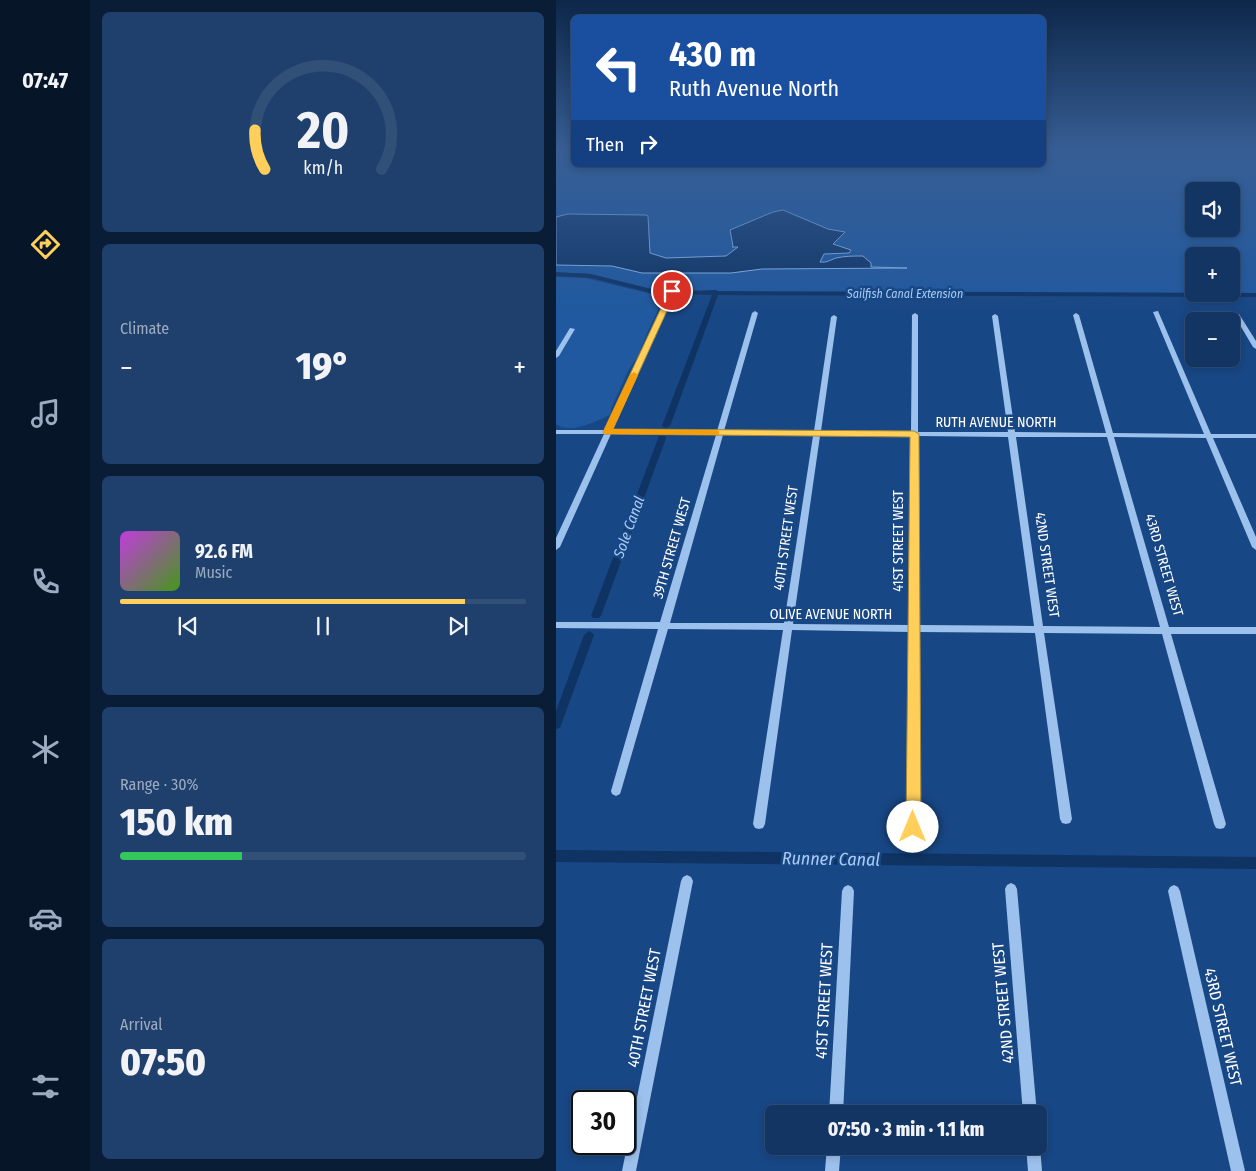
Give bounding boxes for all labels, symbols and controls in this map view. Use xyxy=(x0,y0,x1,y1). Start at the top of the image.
text: 430 m xyxy=(669,33,756,75)
icon: left xyxy=(586,35,651,100)
text: 07:47 xyxy=(22,67,68,94)
text: Ruth Avenue North xyxy=(669,75,839,102)
text: 20 xyxy=(296,99,349,162)
icon: right xyxy=(634,130,662,158)
text: Then xyxy=(586,133,624,156)
text: km/h xyxy=(303,157,343,179)
map controls xyxy=(1185,182,1240,367)
button: sound xyxy=(1185,182,1240,237)
icon: directions xyxy=(28,227,63,262)
button: + xyxy=(1185,247,1240,302)
pin xyxy=(651,270,693,312)
icon: arrive xyxy=(658,277,686,305)
water label: Sailfish Canal Extension xyxy=(846,287,963,301)
button: − xyxy=(1185,312,1240,367)
text: Climate xyxy=(120,319,169,338)
text: 19° xyxy=(296,343,350,389)
text: − xyxy=(120,351,133,384)
text: + xyxy=(513,351,526,384)
icon: music xyxy=(28,396,63,431)
street label: RUTH AVENUE NORTH xyxy=(935,414,1057,431)
street label: 40TH STREET WEST xyxy=(770,484,802,591)
street label: 41ST STREET WEST xyxy=(890,490,907,592)
water label: Sole Canal xyxy=(609,494,648,561)
street label: 39TH STREET WEST xyxy=(649,495,695,601)
street label: 42ND STREET WEST xyxy=(1031,511,1063,619)
street label: 43RD STREET WEST xyxy=(1141,512,1187,619)
text: 92.6 FM xyxy=(195,540,253,563)
text: Music xyxy=(195,563,232,582)
icon: phone xyxy=(28,564,63,599)
street label: OLIVE AVENUE NORTH xyxy=(770,606,892,623)
icon: previous xyxy=(174,612,202,640)
icon: pause xyxy=(309,612,337,640)
icon: next xyxy=(444,612,472,640)
icon: climate xyxy=(28,732,63,767)
text: Range · 30% xyxy=(120,775,198,794)
text: 150 km xyxy=(120,799,233,845)
position arrow xyxy=(886,800,938,852)
water label: Runner Canal xyxy=(782,847,881,871)
icon: car xyxy=(28,901,63,936)
street label: 42ND STREET WEST xyxy=(988,941,1018,1064)
street label: 41ST STREET WEST xyxy=(811,942,837,1059)
street label: 40TH STREET WEST xyxy=(623,946,665,1069)
street label: 43RD STREET WEST xyxy=(1200,966,1246,1089)
text: Arrival xyxy=(120,1015,162,1034)
text: 07:50 xyxy=(120,1039,206,1085)
icon: filters xyxy=(28,1069,63,1104)
speed limit sign: 30 xyxy=(571,1090,636,1155)
text: 07:50 · 3 min · 1.1 km xyxy=(828,1118,984,1141)

